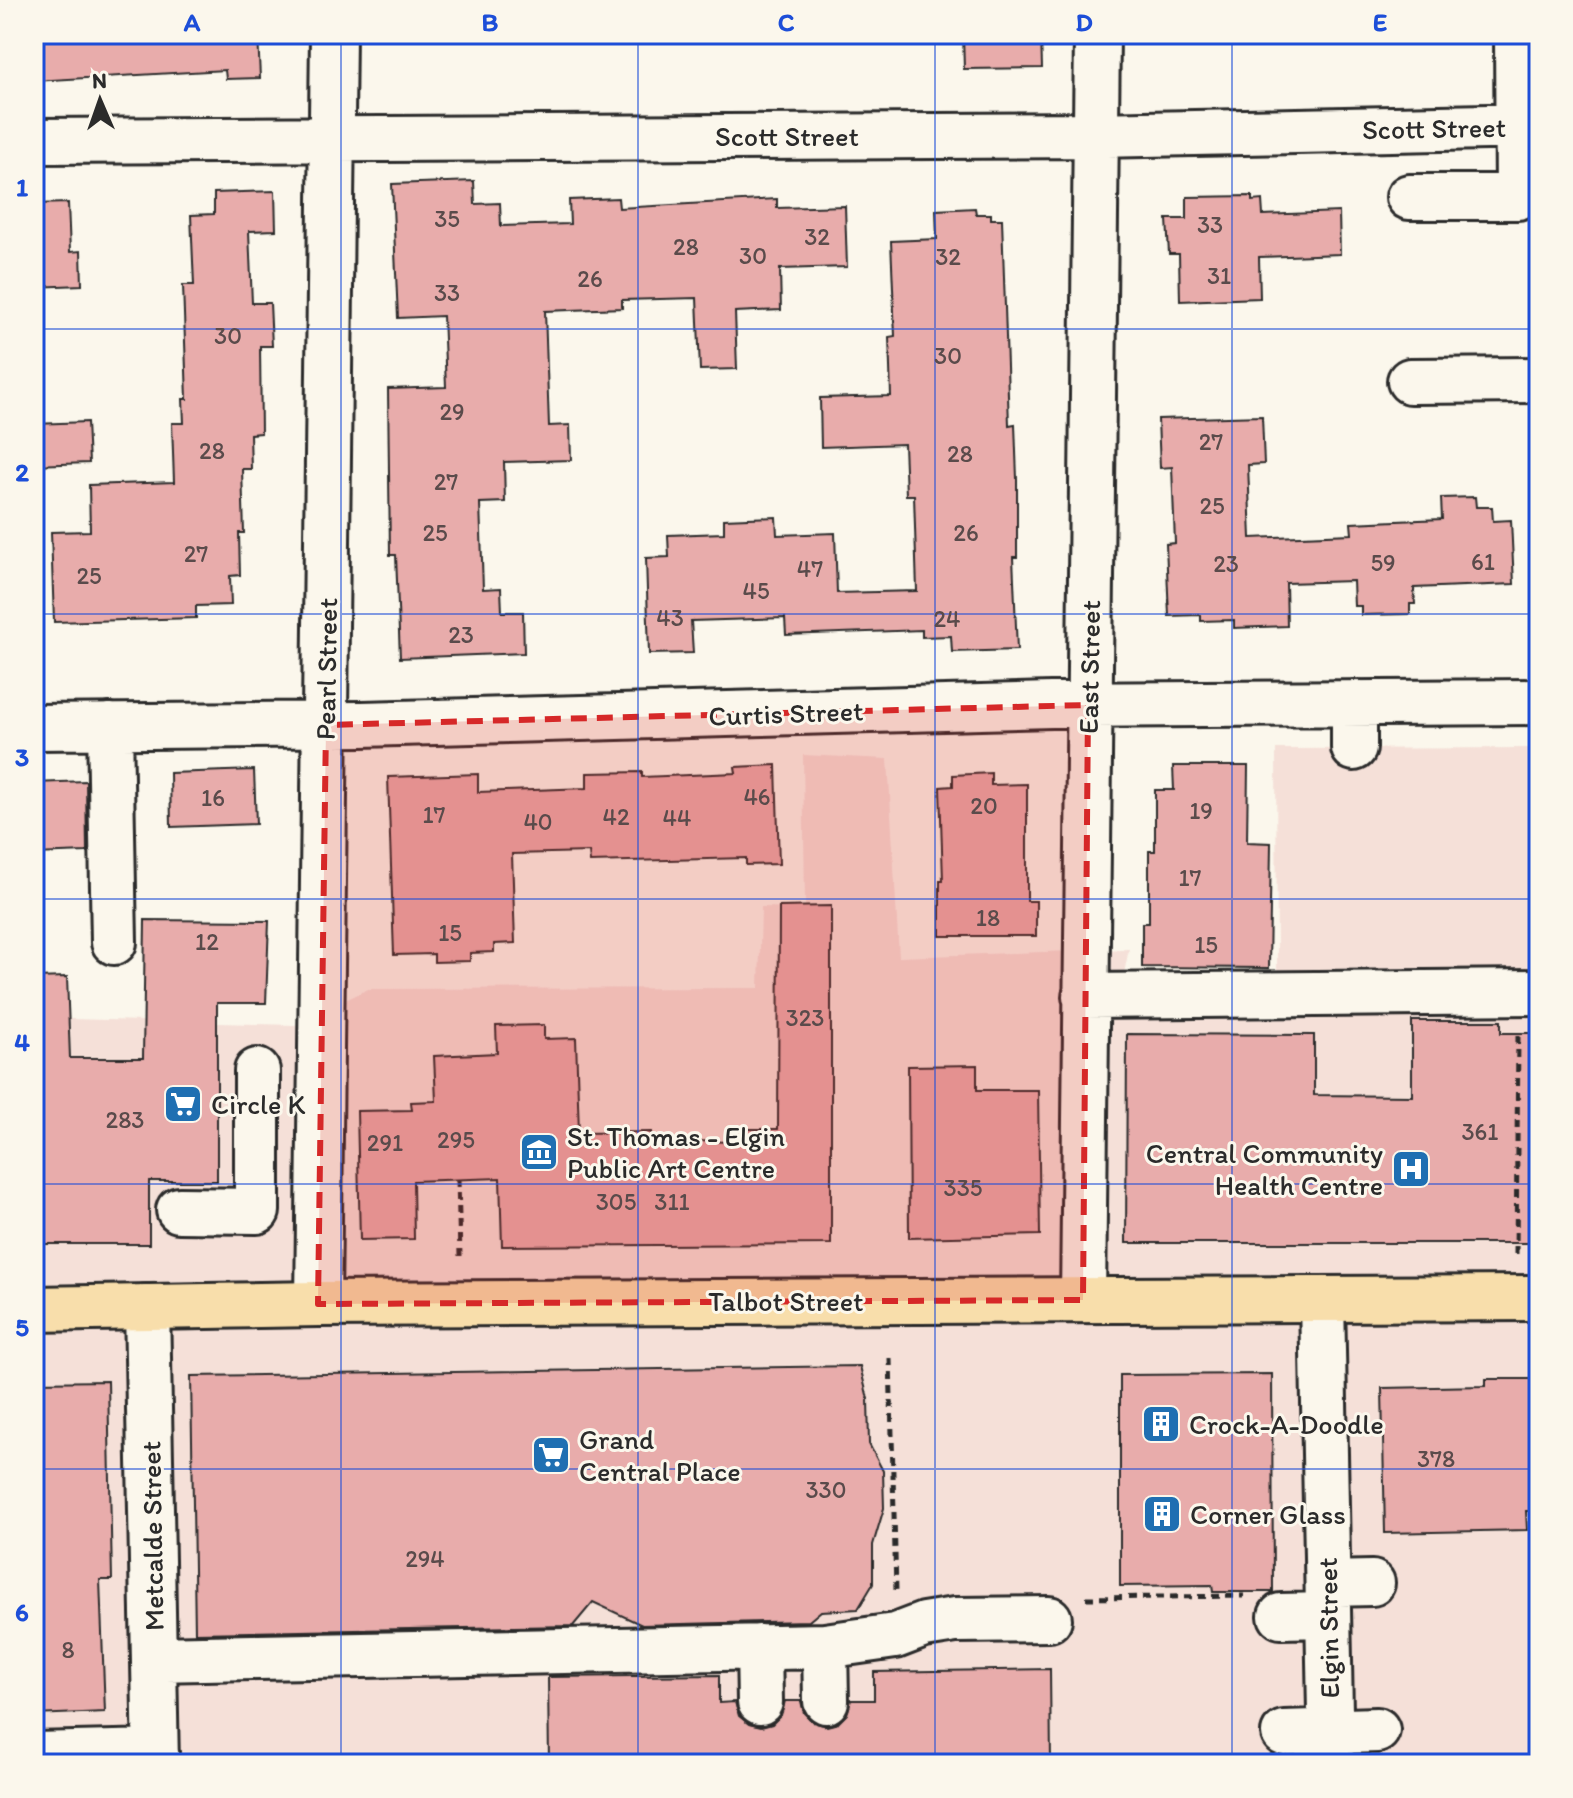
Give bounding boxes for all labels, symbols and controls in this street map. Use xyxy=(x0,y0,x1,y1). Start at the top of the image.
text: A xyxy=(183,6,201,38)
text: B xyxy=(482,6,499,38)
text: C xyxy=(778,6,795,38)
text: D xyxy=(1075,6,1093,38)
text: E xyxy=(1373,6,1387,38)
north arrow xyxy=(60,60,140,140)
text: N xyxy=(91,67,107,94)
street label: Scott Street xyxy=(1362,110,1506,146)
street label: Scott Street xyxy=(715,119,859,153)
text: 1 xyxy=(16,171,28,203)
house number: 35 xyxy=(434,204,460,233)
house number: 33 xyxy=(1197,210,1223,239)
house number: 32 xyxy=(804,222,830,251)
house number: 28 xyxy=(673,232,699,261)
house number: 30 xyxy=(739,241,767,270)
house number: 32 xyxy=(935,242,961,271)
house number: 31 xyxy=(1207,261,1231,290)
house number: 26 xyxy=(577,264,603,293)
house number: 33 xyxy=(434,278,460,307)
house number: 30 xyxy=(214,321,242,350)
house number: 30 xyxy=(934,341,962,370)
house number: 29 xyxy=(439,397,465,426)
house number: 27 xyxy=(1199,427,1223,456)
house number: 28 xyxy=(199,436,225,465)
house number: 28 xyxy=(947,439,973,468)
text: 2 xyxy=(15,456,29,488)
house number: 27 xyxy=(434,467,458,496)
house number: 25 xyxy=(1199,491,1225,520)
house number: 25 xyxy=(422,518,448,547)
house number: 26 xyxy=(953,518,979,547)
house number: 27 xyxy=(184,539,208,568)
house number: 61 xyxy=(1471,547,1495,576)
house number: 59 xyxy=(1370,548,1396,577)
house number: 23 xyxy=(1213,549,1239,578)
house number: 47 xyxy=(797,554,823,583)
house number: 25 xyxy=(76,561,102,590)
house number: 45 xyxy=(742,576,770,605)
street label: Pearl Street xyxy=(308,598,344,740)
street label: East Street xyxy=(1071,600,1107,734)
house number: 43 xyxy=(656,603,684,632)
house number: 24 xyxy=(933,604,961,633)
house number: 23 xyxy=(448,620,474,649)
street label: Curtis Street xyxy=(708,693,864,733)
text: 3 xyxy=(15,741,29,773)
house number: 46 xyxy=(743,782,771,811)
house number: 16 xyxy=(201,783,225,812)
house number: 20 xyxy=(970,791,998,820)
house number: 19 xyxy=(1189,796,1213,825)
house number: 17 xyxy=(422,800,446,829)
house number: 42 xyxy=(602,802,630,831)
house number: 44 xyxy=(663,803,691,832)
house number: 40 xyxy=(523,807,553,836)
house number: 17 xyxy=(1178,863,1202,892)
house number: 18 xyxy=(976,903,1000,932)
house number: 15 xyxy=(438,918,462,947)
house number: 12 xyxy=(195,927,219,956)
house number: 15 xyxy=(1194,930,1218,959)
house number: 323 xyxy=(786,1003,824,1032)
text: 4 xyxy=(14,1026,30,1058)
supermarket icon: Circle K xyxy=(162,1083,204,1125)
place label: Circle K xyxy=(211,1087,306,1121)
house number: 283 xyxy=(106,1105,144,1134)
house number: 361 xyxy=(1462,1117,1498,1146)
place label: St. Thomas - Elgin Public Art Centre xyxy=(567,1119,785,1185)
house number: 295 xyxy=(437,1125,475,1154)
house number: 291 xyxy=(367,1128,403,1157)
museum icon: St. Thomas - Elgin Public Art Centre xyxy=(518,1131,560,1173)
place label: Central Community Health Centre xyxy=(1146,1136,1383,1202)
hospital icon: Central Community Health Centre xyxy=(1390,1148,1432,1190)
house number: 335 xyxy=(944,1173,982,1202)
house number: 305 xyxy=(596,1187,636,1216)
house number: 311 xyxy=(654,1187,690,1216)
street label: Talbot Street xyxy=(708,1284,864,1318)
text: 5 xyxy=(15,1311,29,1343)
building icon: Crock-A-Doodle xyxy=(1140,1403,1182,1445)
place label: Crock-A-Doodle xyxy=(1189,1407,1384,1441)
place label: Grand Central Place xyxy=(579,1422,741,1488)
supermarket icon: Grand Central Place xyxy=(530,1434,572,1476)
street label: Metcalde Street xyxy=(133,1441,171,1631)
house number: 378 xyxy=(1417,1444,1455,1473)
house number: 330 xyxy=(806,1475,846,1504)
building icon: Corner Glass xyxy=(1141,1493,1183,1535)
place label: Corner Glass xyxy=(1190,1497,1346,1531)
house number: 294 xyxy=(405,1544,445,1573)
street label: Elgin Street xyxy=(1310,1557,1346,1699)
text: 6 xyxy=(15,1596,29,1628)
house number: 8 xyxy=(61,1635,75,1664)

